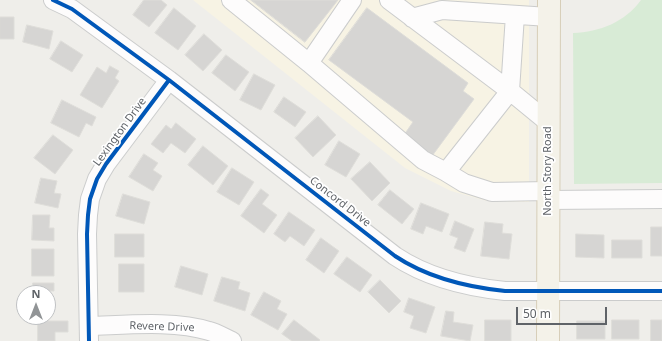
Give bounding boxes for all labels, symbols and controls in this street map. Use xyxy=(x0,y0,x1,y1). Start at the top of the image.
street label: Lexington Drive xyxy=(91,95,149,169)
street label: North Story Road xyxy=(541,126,555,216)
street label: Concord Drive xyxy=(307,174,373,230)
north arrow xyxy=(16,285,56,325)
text: N xyxy=(32,286,40,301)
scale bar xyxy=(518,299,609,325)
text: 50 m xyxy=(523,305,551,322)
street label: Revere Drive xyxy=(129,319,195,335)

